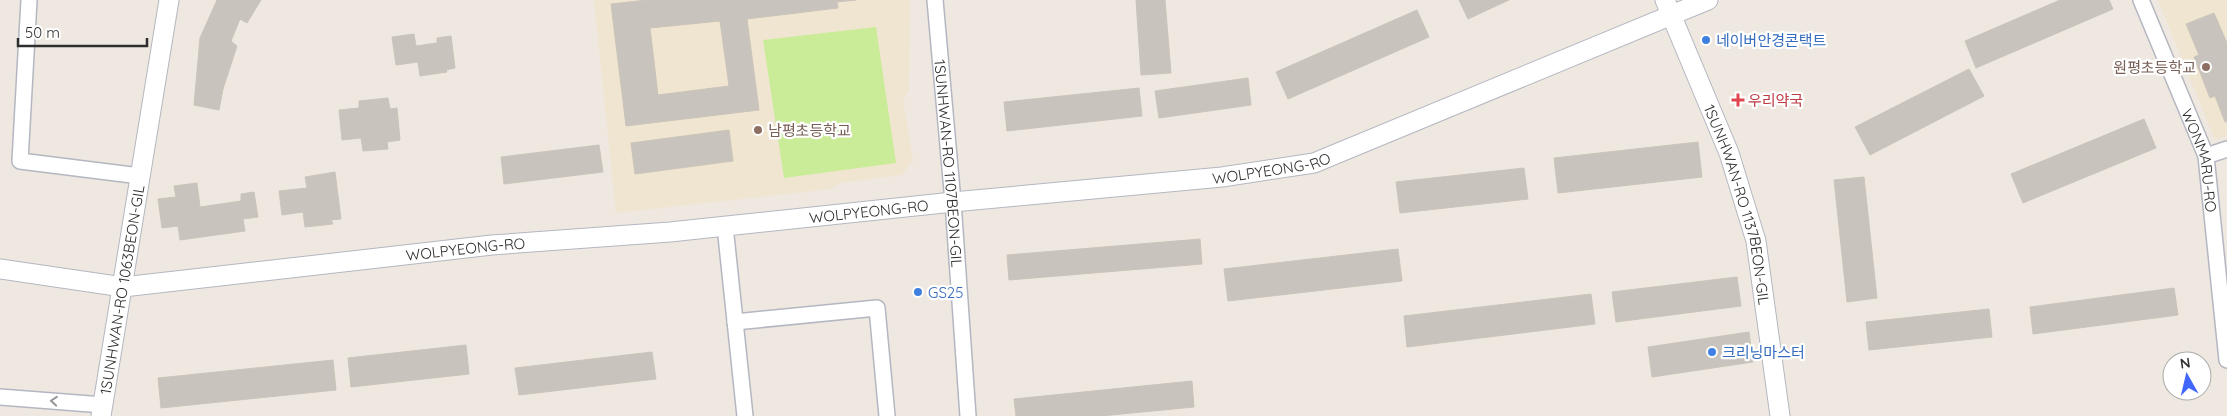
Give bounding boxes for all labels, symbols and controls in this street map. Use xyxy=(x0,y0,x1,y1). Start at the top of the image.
scale bar xyxy=(18,15,146,47)
text: 50 m xyxy=(25,23,60,42)
place label: 네이버안경콘택트 xyxy=(1716,31,1827,50)
marker: 네이버안경콘택트 xyxy=(1700,34,1712,46)
place label: 원평초등학교 xyxy=(2113,58,2196,77)
street label: 1SUNHWAN-RO 1107BEON-GIL xyxy=(931,59,967,268)
marker: 원평초등학교 xyxy=(2200,61,2212,73)
place label: 우리약국 xyxy=(1748,91,1803,110)
marker: 우리약국 xyxy=(1732,94,1744,106)
street label: 1SUNHWAN-RO 1137BEON-GIL xyxy=(1700,101,1774,306)
street label: WONMARU-RO xyxy=(2178,106,2221,213)
place label: 남평초등학교 xyxy=(768,121,851,140)
marker: 남평초등학교 xyxy=(752,124,764,136)
street label: WOLPYEONG-RO xyxy=(1211,148,1333,187)
street label: 1SUNHWAN-RO 1063BEON-GIL xyxy=(95,184,148,396)
street label: WOLPYEONG-RO xyxy=(808,195,929,227)
street label: WOLPYEONG-RO xyxy=(405,233,526,264)
place label: GS25 xyxy=(928,283,963,302)
marker: GS25 xyxy=(912,286,924,298)
place label: 크리닝마스터 xyxy=(1722,343,1805,362)
marker: 크리닝마스터 xyxy=(1706,346,1718,358)
north arrow xyxy=(2162,351,2212,401)
text: N xyxy=(2179,353,2192,373)
one-way arrow xyxy=(50,396,58,407)

